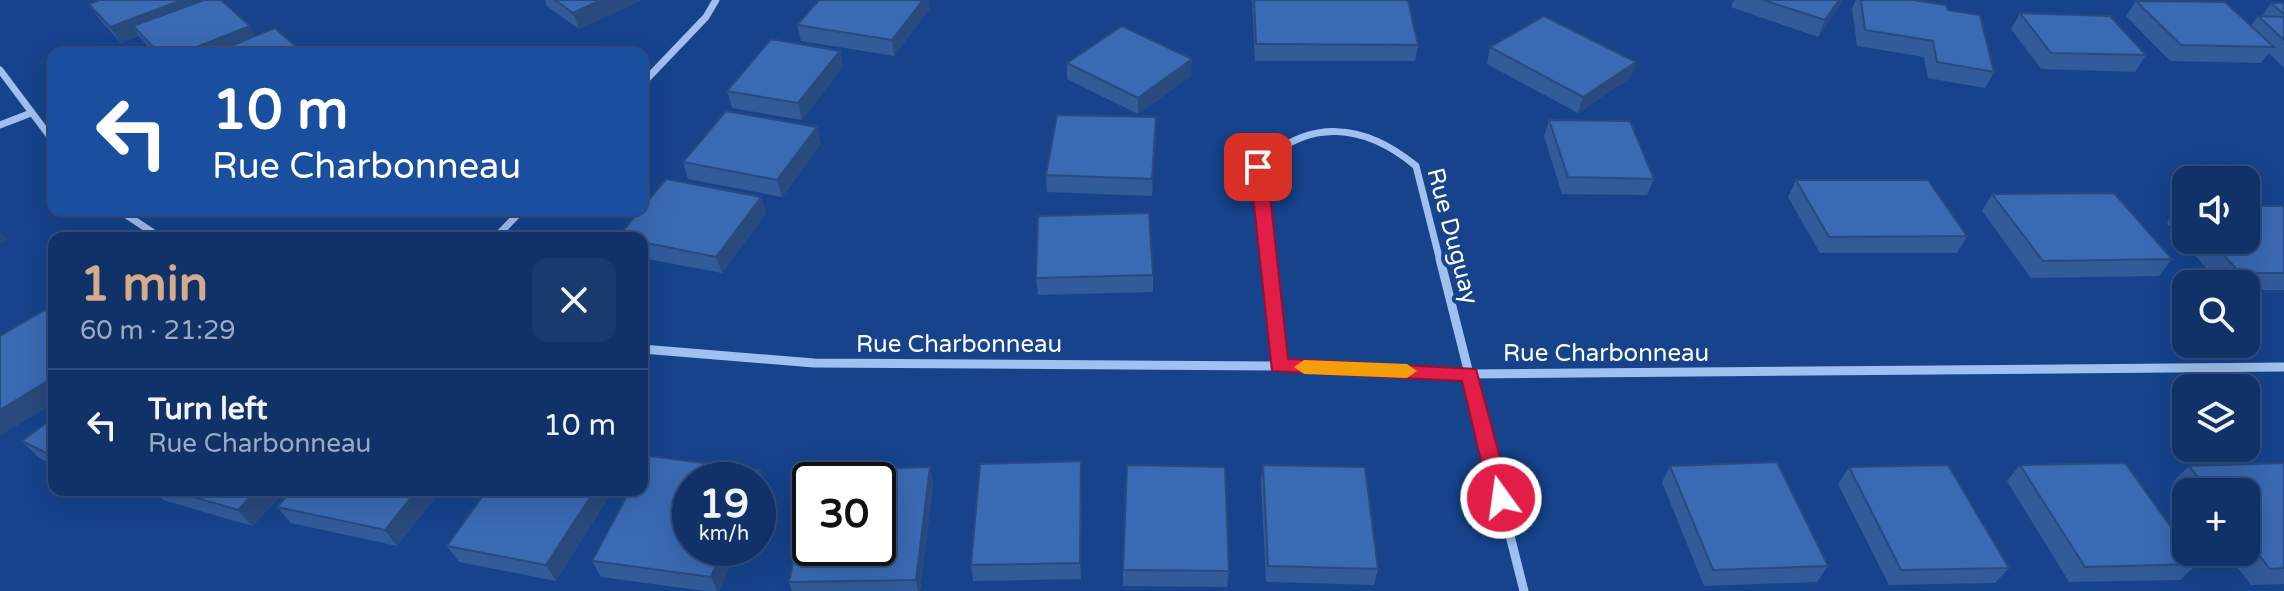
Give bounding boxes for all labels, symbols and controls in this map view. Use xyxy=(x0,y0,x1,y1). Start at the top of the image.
text: 10 m xyxy=(212,77,348,144)
icon: left xyxy=(80,80,184,184)
pin xyxy=(1224,133,1292,201)
text: Rue Charbonneau xyxy=(212,145,521,188)
icon: arrive xyxy=(1236,145,1280,189)
street label: Rue Duguay xyxy=(1420,165,1485,308)
map controls xyxy=(2172,166,2260,566)
button: sound xyxy=(2172,166,2260,254)
text: 1 min xyxy=(80,256,208,314)
button: close xyxy=(532,258,616,342)
button: search xyxy=(2172,270,2260,358)
text: 60 m · 21:29 xyxy=(80,315,236,346)
street label: Rue Charbonneau xyxy=(856,330,1062,359)
street label: Rue Charbonneau xyxy=(1503,339,1709,368)
button: layers xyxy=(2172,374,2260,462)
text: Turn left xyxy=(148,391,267,428)
icon: left xyxy=(80,403,124,447)
text: 10 m xyxy=(543,407,616,444)
text: Rue Charbonneau xyxy=(148,428,371,459)
position arrow xyxy=(1459,456,1543,540)
speed limit sign: 30 xyxy=(792,462,896,566)
button: + xyxy=(2172,478,2260,566)
text: 19 xyxy=(699,480,749,528)
text: km/h xyxy=(699,522,749,546)

